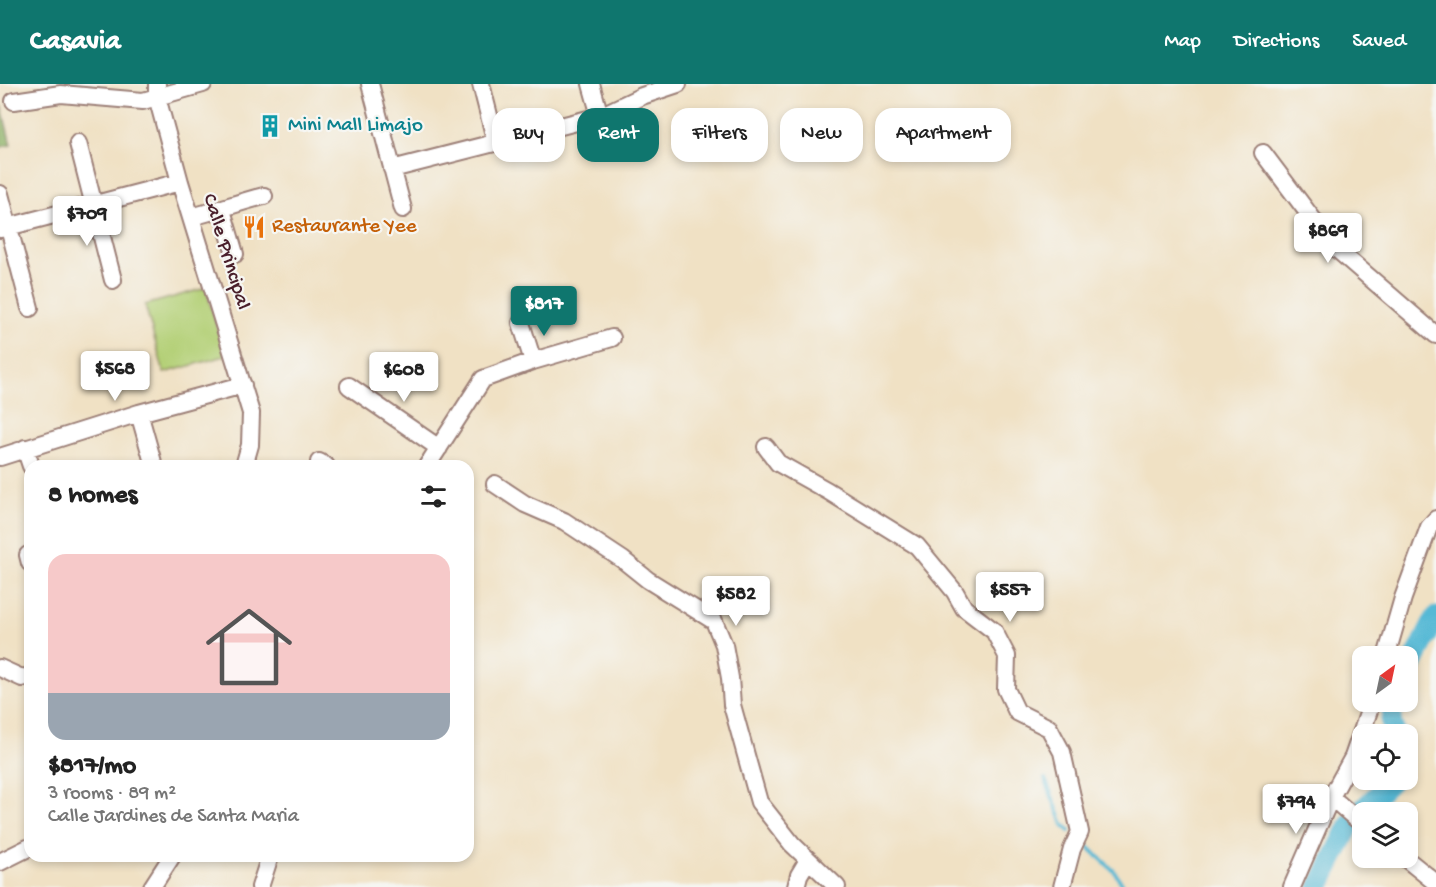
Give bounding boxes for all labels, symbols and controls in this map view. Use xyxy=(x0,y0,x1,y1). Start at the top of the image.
text: Casavia xyxy=(30,26,121,59)
text: Map xyxy=(1164,30,1201,55)
text: Directions xyxy=(1234,30,1319,55)
text: Saved xyxy=(1352,30,1406,55)
chip: Buy xyxy=(492,108,565,162)
chip: Rent xyxy=(577,108,659,162)
chip: Filters xyxy=(671,108,768,162)
chip: New xyxy=(780,108,863,162)
chip: Apartment xyxy=(875,108,1011,162)
building icon: Mini Mall Limajo xyxy=(257,113,283,139)
place label: Mini Mall Limajo xyxy=(288,114,423,139)
street label: Calle Principal xyxy=(196,191,254,313)
pin: $709 xyxy=(51,196,123,247)
text: $709 xyxy=(67,204,107,227)
pin: $869 xyxy=(1292,213,1364,264)
restaurant icon: Restaurante Yee xyxy=(241,214,267,240)
place label: Restaurante Yee xyxy=(272,215,418,240)
text: $869 xyxy=(1308,221,1348,244)
pin: $817 xyxy=(508,286,580,337)
text: $817 xyxy=(525,294,563,317)
pin: $568 xyxy=(79,351,151,402)
pin: $608 xyxy=(368,352,440,403)
text: $568 xyxy=(95,359,135,382)
text: $608 xyxy=(383,360,425,383)
icon: filters xyxy=(417,480,450,513)
text: 8 homes xyxy=(48,481,137,512)
pin: $557 xyxy=(974,572,1046,623)
pin: $582 xyxy=(700,576,772,627)
text: $557 xyxy=(990,580,1030,603)
text: $582 xyxy=(716,584,756,607)
icon: home xyxy=(195,593,303,701)
north arrow xyxy=(1352,646,1418,712)
map controls xyxy=(1352,646,1418,868)
button: locate xyxy=(1352,724,1418,790)
text: $817/mo xyxy=(48,752,136,783)
text: 3 rooms · 89 m² xyxy=(48,783,176,806)
pin: $794 xyxy=(1260,784,1332,835)
text: $794 xyxy=(1277,792,1315,815)
button: layers xyxy=(1352,802,1418,868)
text: Calle Jardines de Santa Maria xyxy=(48,806,299,829)

